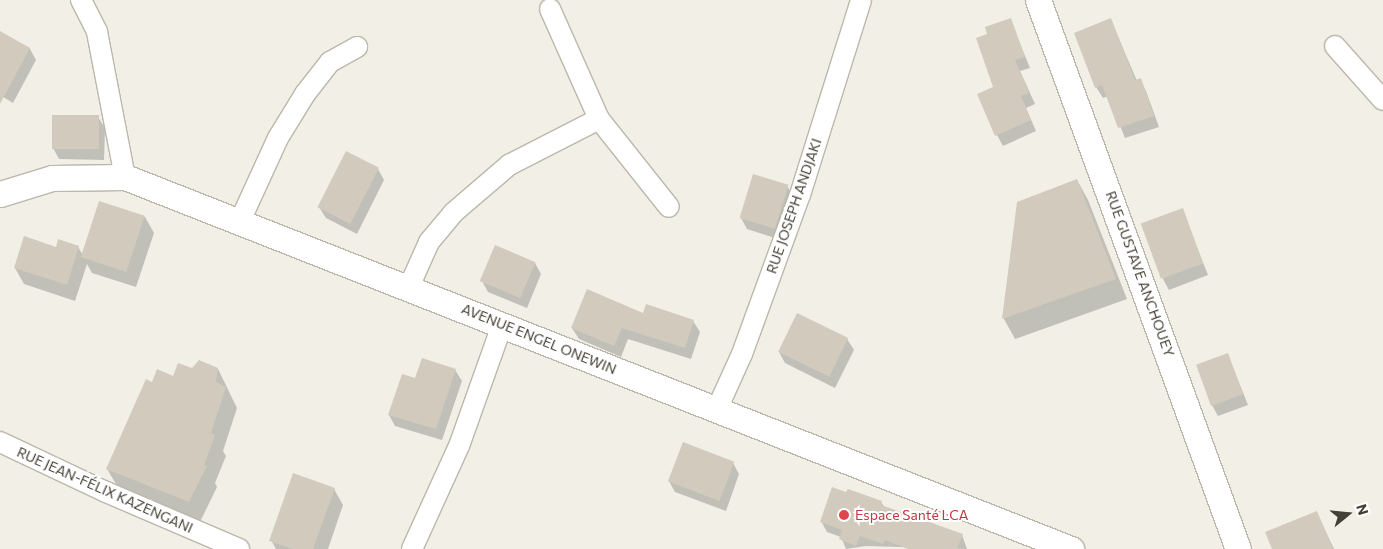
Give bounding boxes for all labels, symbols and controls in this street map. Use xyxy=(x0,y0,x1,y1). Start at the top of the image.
street label: RUE JOSEPH ANDJAKI xyxy=(763,136,825,276)
street label: RUE GUSTAVE ANCHOUEY xyxy=(1102,189,1178,359)
street label: AVENUE ENGEL ONEWIN xyxy=(459,300,619,378)
street label: RUE JEAN-FÉLIX KAZENGANI xyxy=(14,443,196,537)
north arrow xyxy=(1323,489,1373,539)
text: N xyxy=(1353,502,1372,517)
place label: Espace Santé LCA xyxy=(855,507,968,523)
marker: Espace Santé LCA xyxy=(837,508,851,522)

